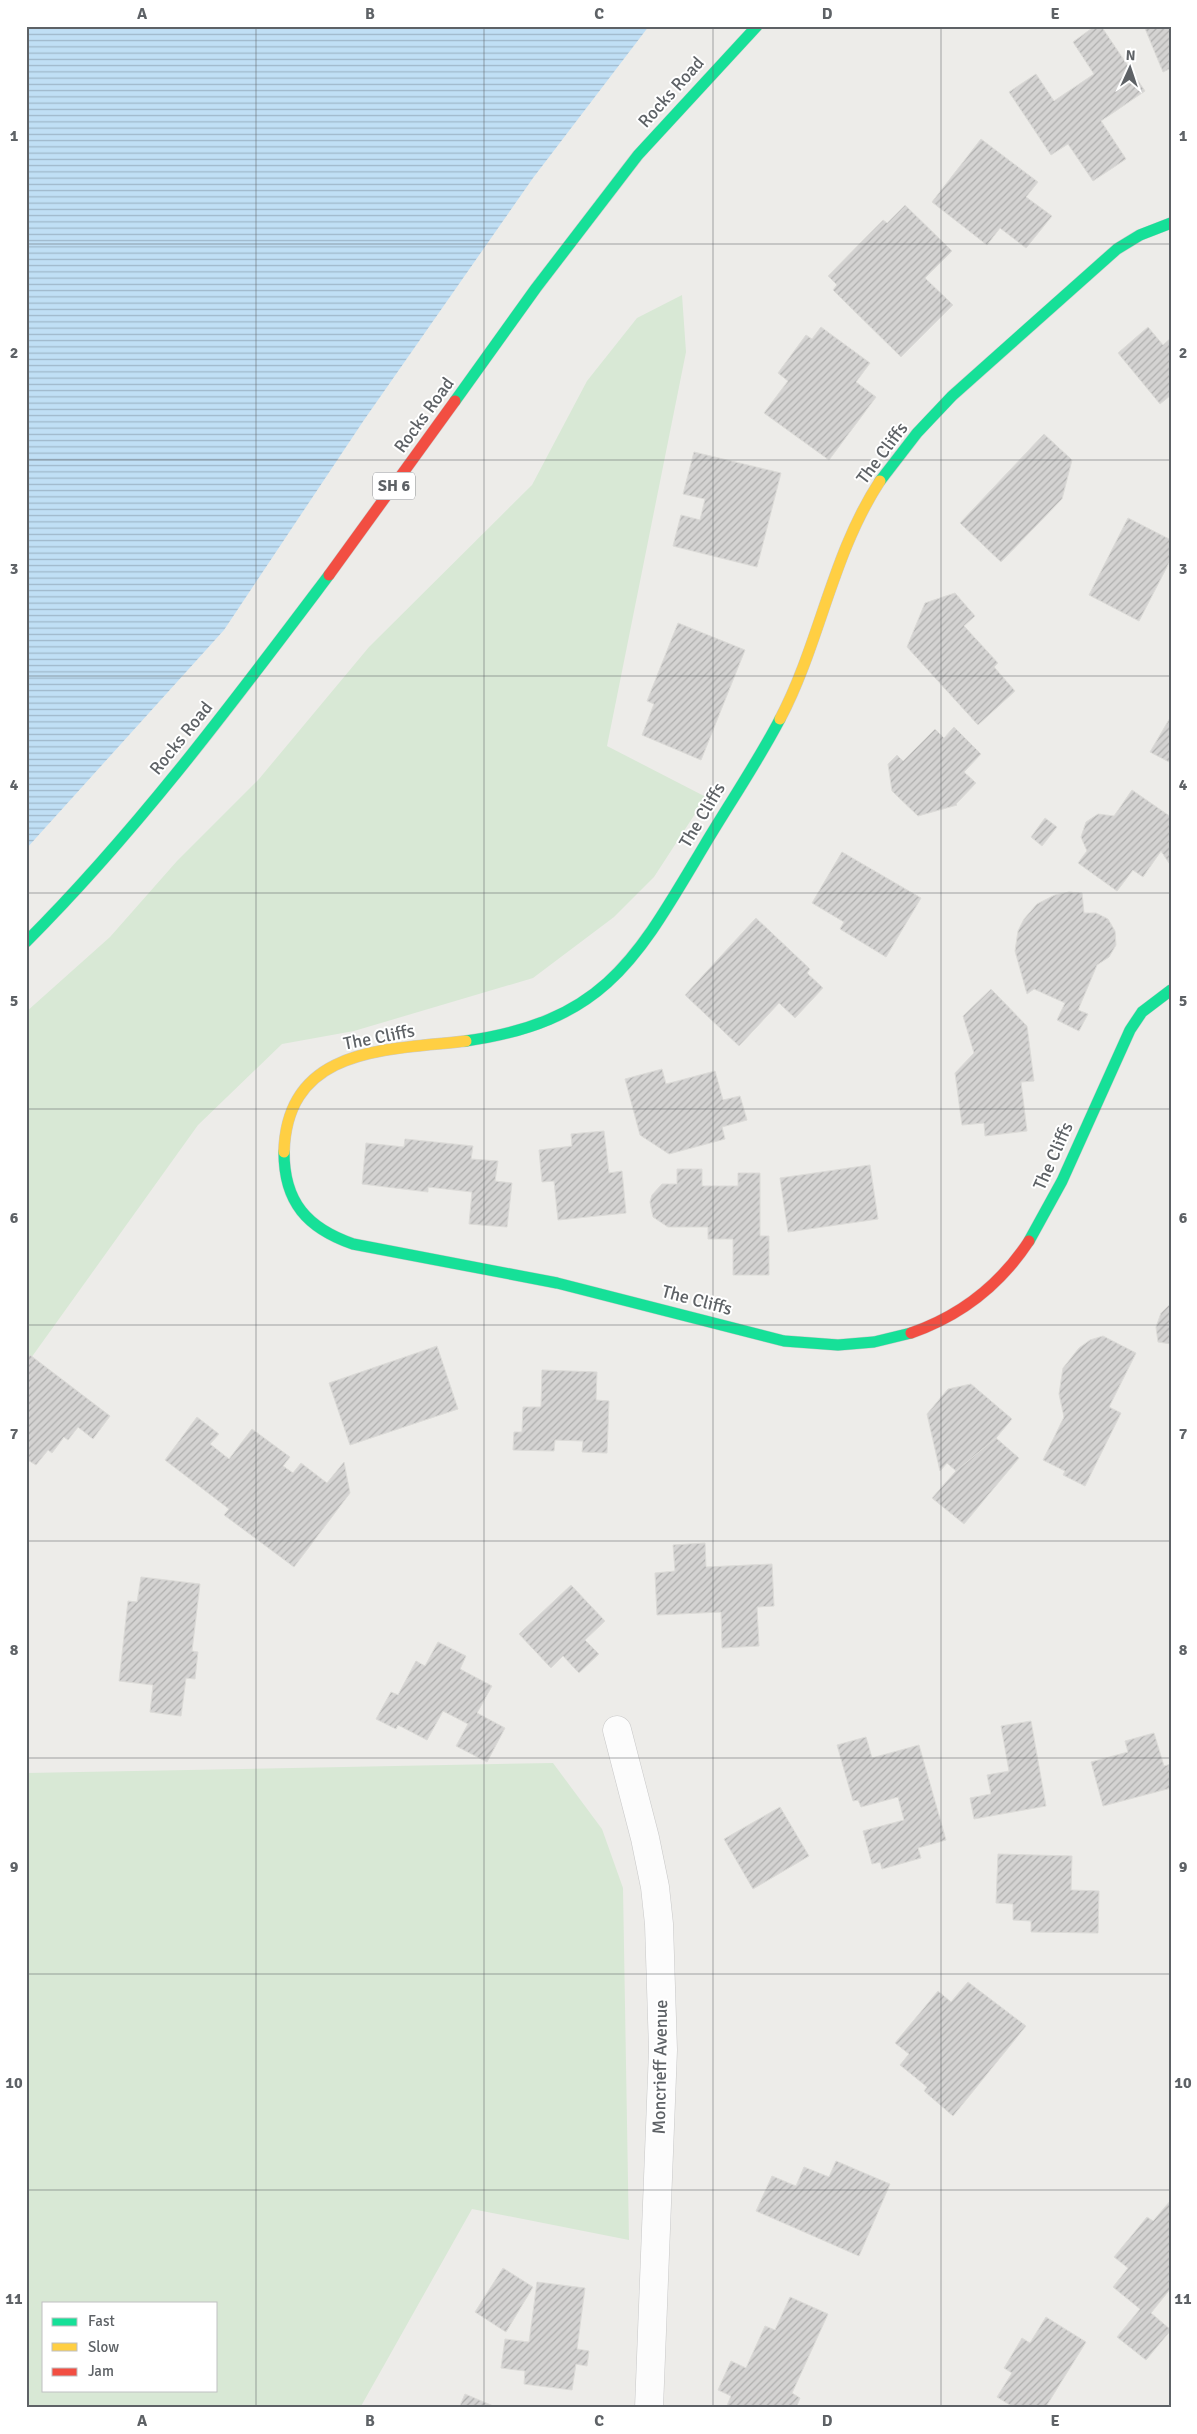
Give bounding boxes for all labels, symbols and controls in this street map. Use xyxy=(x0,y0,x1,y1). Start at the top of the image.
text: A xyxy=(137,4,148,24)
text: B xyxy=(365,4,375,24)
text: C xyxy=(594,4,604,24)
text: D xyxy=(822,4,833,24)
text: E xyxy=(1050,4,1060,24)
north arrow xyxy=(1104,42,1154,92)
text: N xyxy=(1125,47,1136,64)
street label: Rocks Road xyxy=(633,52,709,132)
text: 1 xyxy=(10,126,19,146)
text: 1 xyxy=(1179,126,1188,146)
text: 2 xyxy=(10,343,18,363)
text: 2 xyxy=(1179,343,1187,363)
street label: Rocks Road xyxy=(389,373,459,457)
street label: The Cliffs xyxy=(852,418,912,488)
road number: SH 6 xyxy=(373,472,415,500)
text: 3 xyxy=(10,559,18,579)
text: 3 xyxy=(1179,559,1187,579)
street label: Rocks Road xyxy=(145,697,217,779)
text: 4 xyxy=(10,775,19,795)
text: 4 xyxy=(1179,775,1188,795)
street label: The Cliffs xyxy=(674,778,730,851)
text: 5 xyxy=(10,991,18,1011)
text: 5 xyxy=(1179,991,1187,1011)
street label: The Cliffs xyxy=(342,1019,416,1055)
street label: The Cliffs xyxy=(1028,1119,1078,1193)
text: 6 xyxy=(10,1208,19,1228)
text: 6 xyxy=(1179,1208,1188,1228)
street label: The Cliffs xyxy=(659,1280,735,1320)
text: 7 xyxy=(10,1424,19,1444)
text: 7 xyxy=(1179,1424,1188,1444)
text: 8 xyxy=(10,1640,19,1660)
text: 8 xyxy=(1179,1640,1188,1660)
text: 9 xyxy=(10,1857,19,1877)
text: 9 xyxy=(1179,1857,1188,1877)
street label: Moncrieff Avenue xyxy=(648,1999,672,2135)
text: 10 xyxy=(5,2073,23,2093)
text: 10 xyxy=(1174,2073,1192,2093)
text: 11 xyxy=(5,2289,23,2309)
text: 11 xyxy=(1174,2289,1192,2309)
legend xyxy=(42,2302,218,2392)
text: Fast xyxy=(88,2312,115,2330)
text: Slow xyxy=(88,2338,119,2356)
text: Jam xyxy=(88,2362,114,2380)
text: A xyxy=(137,2411,148,2431)
text: B xyxy=(365,2411,375,2431)
text: C xyxy=(594,2411,604,2431)
text: D xyxy=(822,2411,833,2431)
text: E xyxy=(1050,2411,1060,2431)

